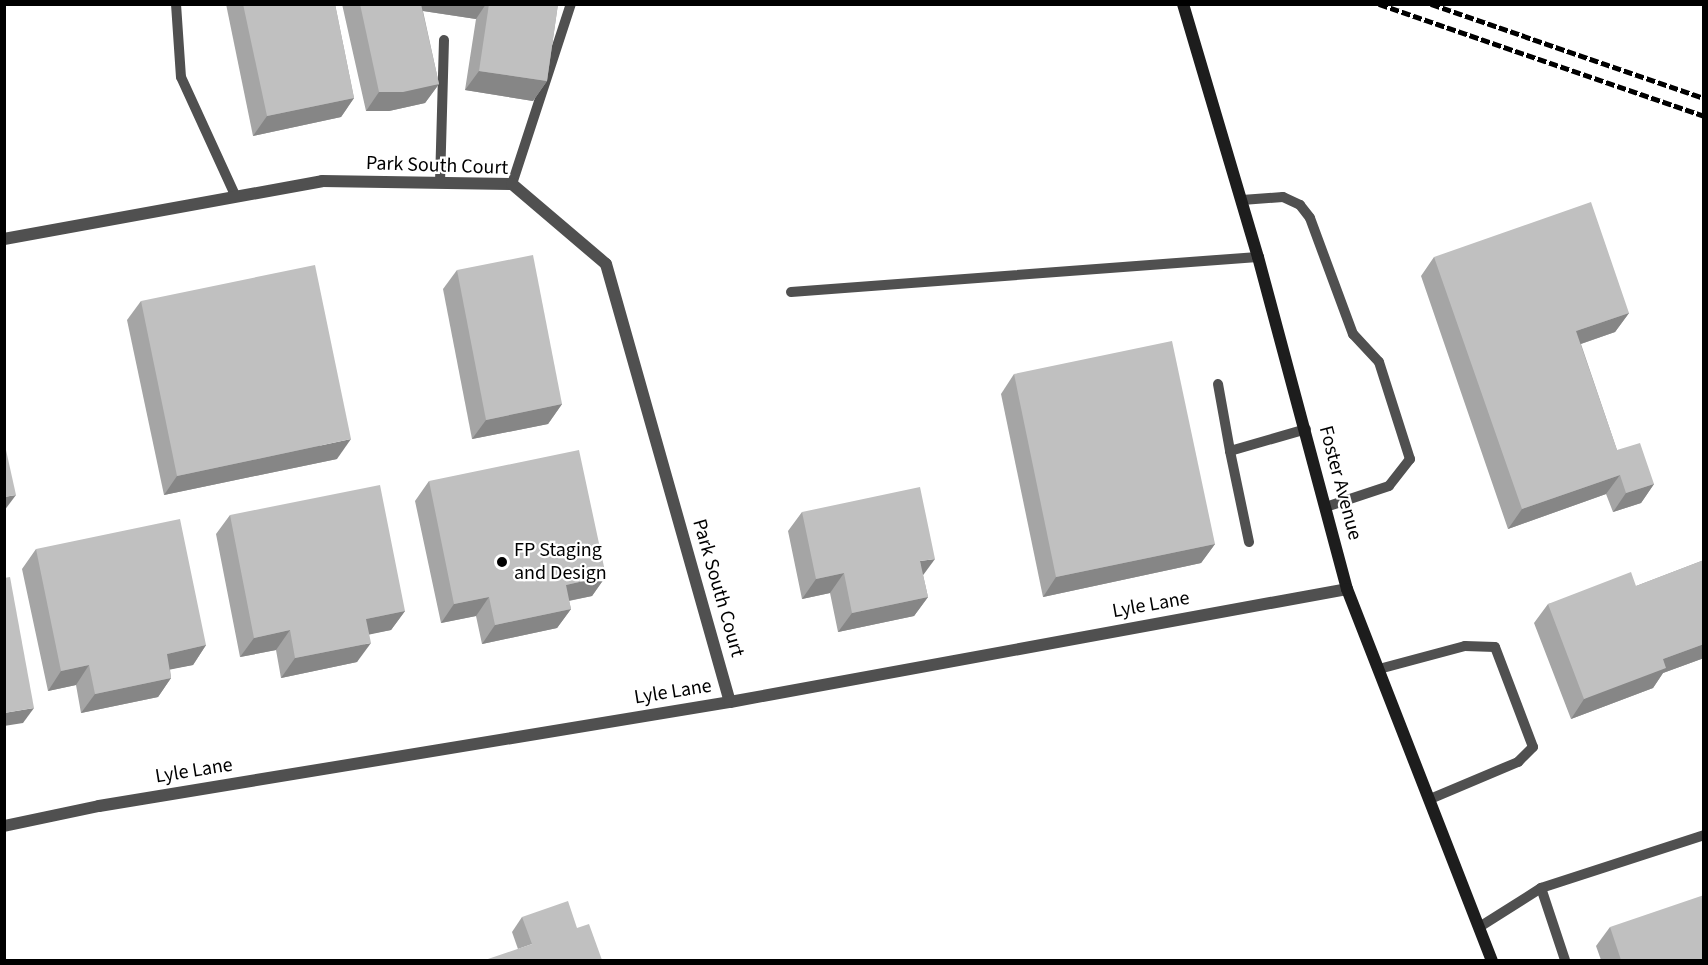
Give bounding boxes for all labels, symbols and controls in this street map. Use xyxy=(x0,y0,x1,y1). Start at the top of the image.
street label: Park South Court xyxy=(365,152,509,180)
street label: Foster Avenue xyxy=(1313,423,1367,543)
street label: Park South Court xyxy=(687,516,749,660)
place label: FP Staging and Design xyxy=(514,538,607,585)
marker: FP Staging and Design xyxy=(495,555,509,569)
street label: Lyle Lane xyxy=(1110,586,1192,624)
street label: Lyle Lane xyxy=(633,674,713,710)
street label: Lyle Lane xyxy=(154,753,234,789)

